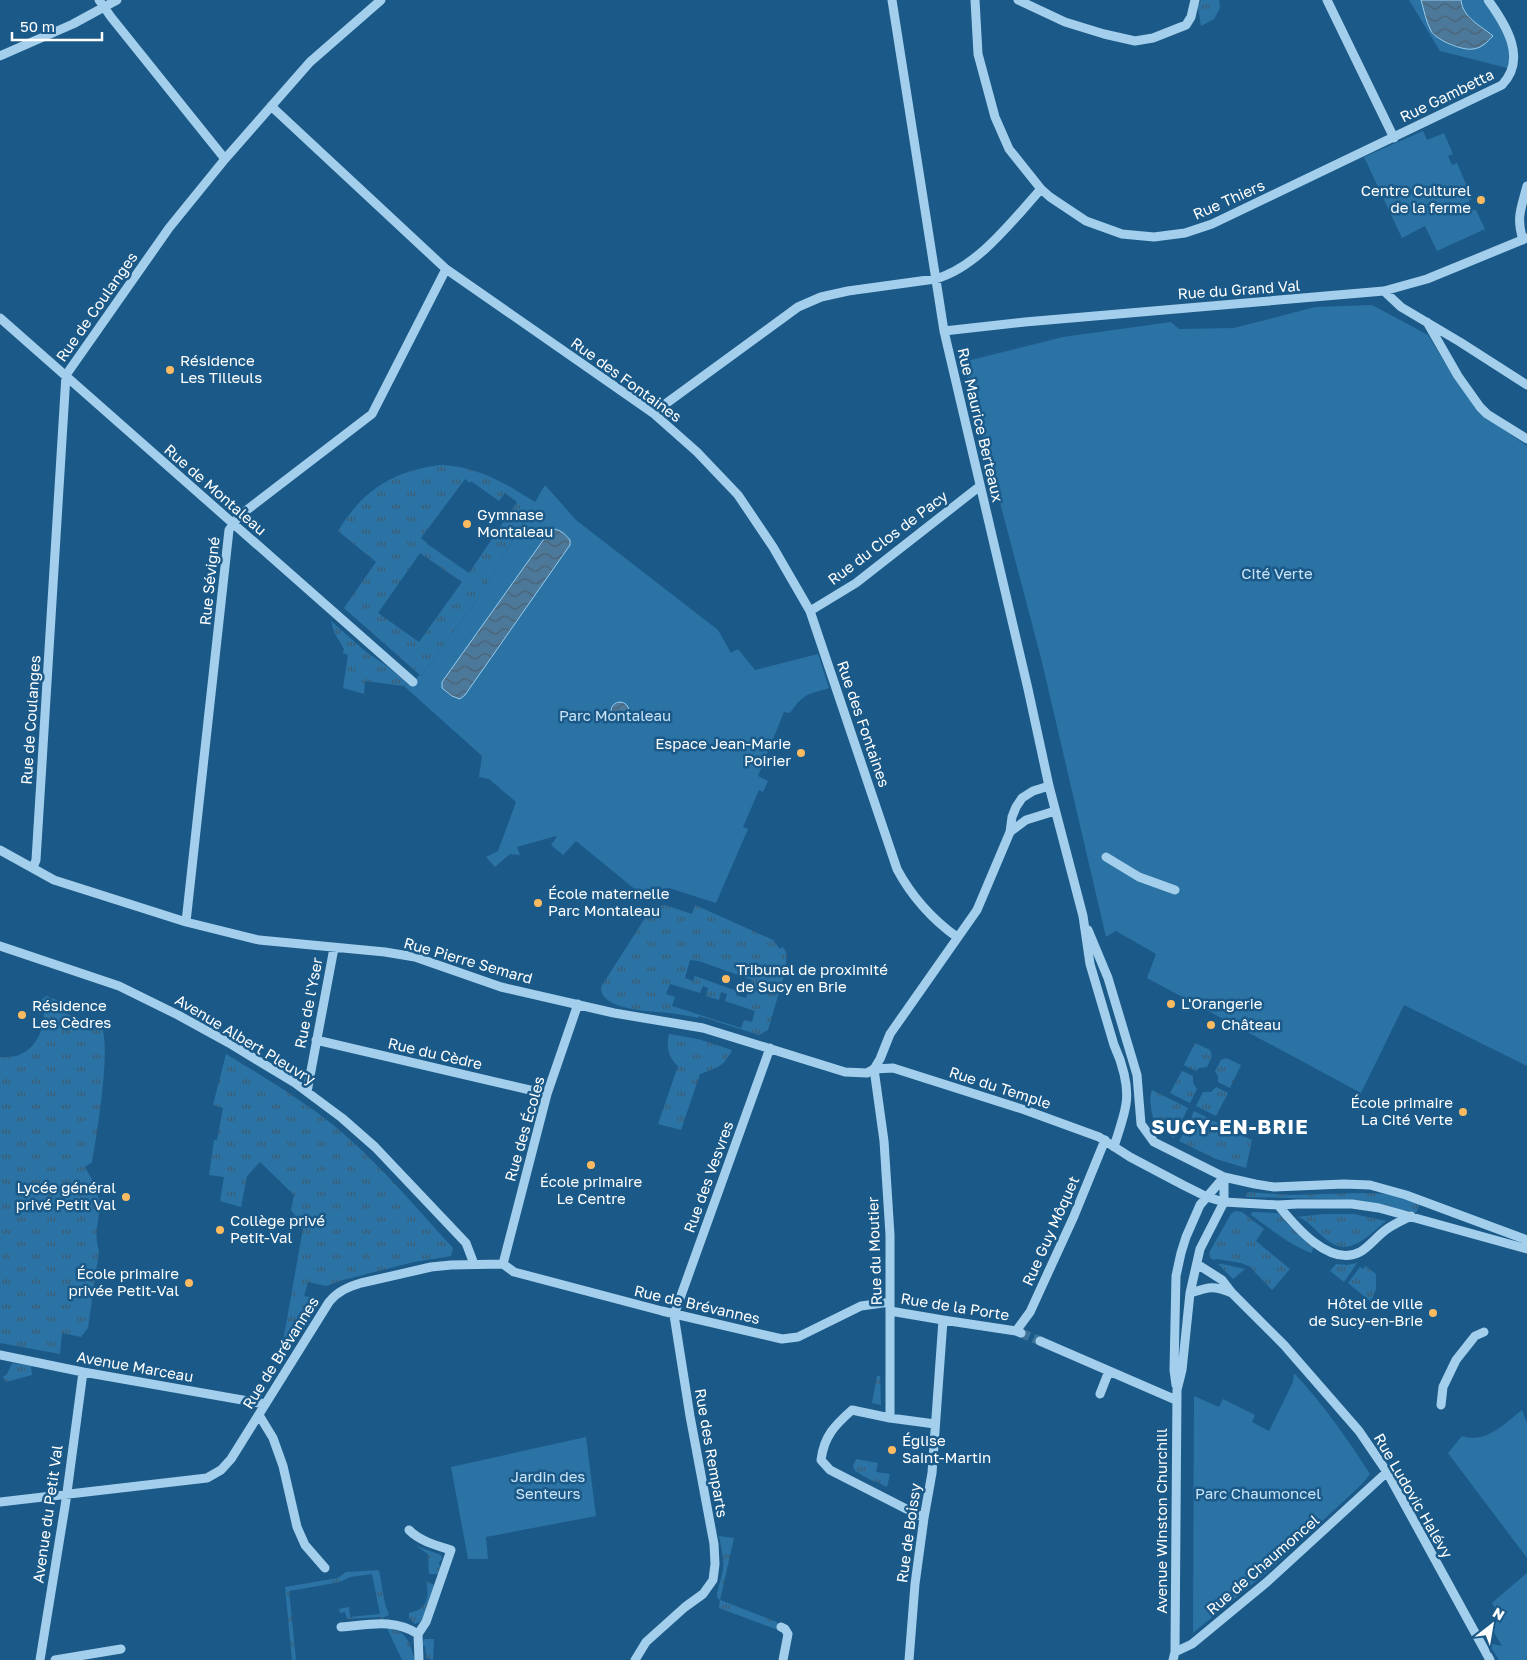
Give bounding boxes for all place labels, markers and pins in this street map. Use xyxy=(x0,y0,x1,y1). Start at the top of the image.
place label: Centre Culturel de la ferme xyxy=(1361,181,1471,216)
marker: Centre Culturel de la ferme xyxy=(1475,194,1487,206)
place label: Résidence Les Tilleuls xyxy=(180,351,262,386)
marker: Résidence Les Tilleuls xyxy=(164,364,176,376)
place label: Gymnase Montaleau xyxy=(477,505,553,540)
marker: Gymnase Montaleau xyxy=(461,518,473,530)
place label: Espace Jean-Marie Poirier xyxy=(655,734,791,769)
marker: Espace Jean-Marie Poirier xyxy=(795,747,807,759)
place label: École maternelle Parc Montaleau xyxy=(548,884,670,919)
marker: École maternelle Parc Montaleau xyxy=(532,897,544,909)
place label: Tribunal de proximité de Sucy en Brie xyxy=(736,960,888,995)
marker: Tribunal de proximité de Sucy en Brie xyxy=(720,973,732,985)
place label: L'Orangerie xyxy=(1181,994,1263,1012)
place label: Résidence Les Cèdres xyxy=(32,996,111,1031)
marker: L'Orangerie xyxy=(1165,998,1177,1010)
marker: Résidence Les Cèdres xyxy=(16,1009,28,1021)
place label: Château xyxy=(1221,1015,1281,1033)
marker: Château xyxy=(1205,1019,1217,1031)
place label: École primaire La Cité Verte xyxy=(1350,1093,1453,1128)
marker: École primaire La Cité Verte xyxy=(1457,1106,1469,1118)
marker: École primaire Le Centre xyxy=(585,1159,597,1171)
place label: École primaire Le Centre xyxy=(540,1172,643,1207)
place label: Lycée général privé Petit Val xyxy=(16,1178,116,1213)
marker: Lycée général privé Petit Val xyxy=(120,1191,132,1203)
place label: Collège privé Petit-Val xyxy=(230,1211,325,1246)
marker: Collège privé Petit-Val xyxy=(214,1224,226,1236)
place label: École primaire privée Petit-Val xyxy=(68,1264,179,1299)
marker: École primaire privée Petit-Val xyxy=(183,1277,195,1289)
place label: Hôtel de ville de Sucy-en-Brie xyxy=(1309,1294,1423,1329)
marker: Hôtel de ville de Sucy-en-Brie xyxy=(1427,1307,1439,1319)
place label: Église Saint-Martin xyxy=(902,1431,991,1466)
marker: Église Saint-Martin xyxy=(886,1444,898,1456)

